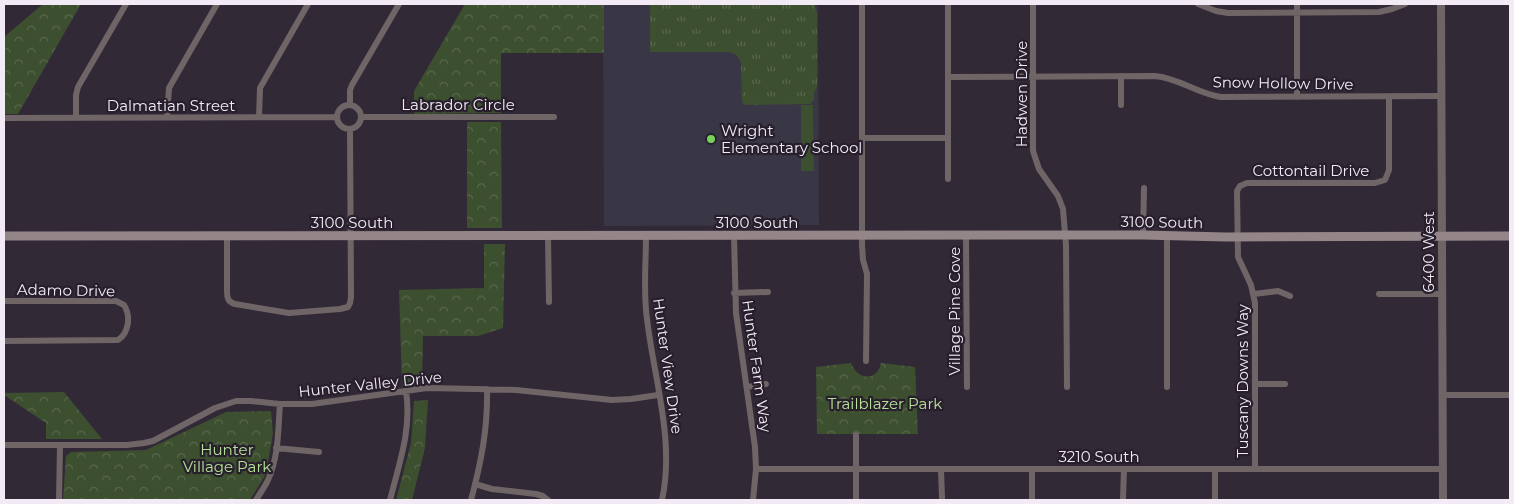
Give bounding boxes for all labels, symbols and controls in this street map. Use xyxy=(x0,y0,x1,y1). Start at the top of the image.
street label: Hadwen Drive xyxy=(1012,41,1031,147)
street label: Snow Hollow Drive xyxy=(1212,72,1354,94)
street label: Labrador Circle xyxy=(401,95,515,114)
street label: Dalmatian Street xyxy=(107,96,235,115)
place label: Wright Elementary School xyxy=(721,121,862,157)
marker: Wright Elementary School xyxy=(705,133,717,145)
street label: Cottontail Drive xyxy=(1253,161,1369,180)
street label: 6400 West xyxy=(1419,211,1438,293)
street label: 3100 South xyxy=(1121,212,1203,232)
street label: 3100 South xyxy=(311,213,393,232)
street label: 3100 South xyxy=(716,213,798,232)
street label: Village Pine Cove xyxy=(945,247,964,375)
street label: Adamo Drive xyxy=(17,280,115,300)
street label: Hunter View Drive xyxy=(649,297,687,435)
street label: Hunter Farm Way xyxy=(738,299,776,434)
street label: Tuscany Downs Way xyxy=(1233,303,1252,458)
street label: Hunter Valley Drive xyxy=(297,367,443,401)
park label: Trailblazer Park xyxy=(828,394,942,413)
park label: Hunter Village Park xyxy=(183,440,271,476)
street label: 3210 South xyxy=(1058,447,1140,466)

